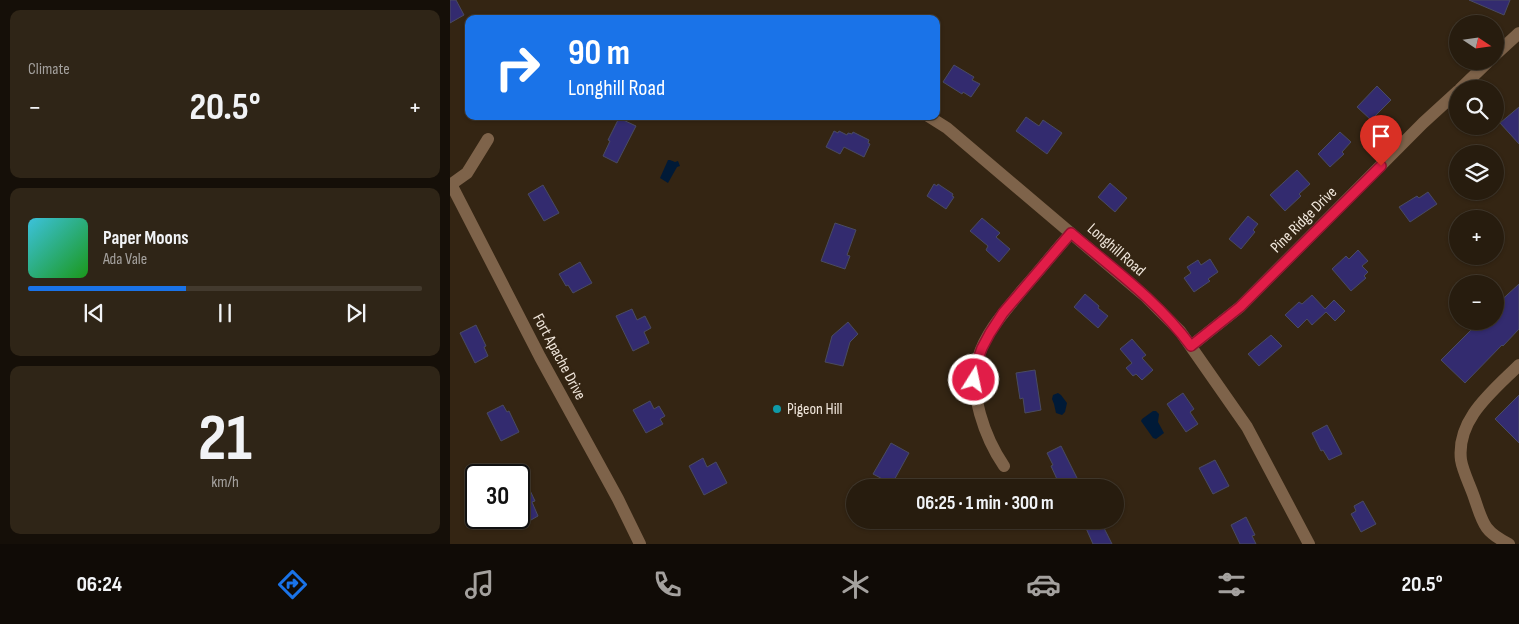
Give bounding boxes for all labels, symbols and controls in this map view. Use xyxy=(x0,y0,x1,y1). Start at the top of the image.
north arrow xyxy=(1449,15,1504,70)
map controls xyxy=(1449,15,1504,330)
text: 90 m xyxy=(568,32,630,75)
icon: right xyxy=(485,35,550,100)
text: Climate xyxy=(28,60,70,79)
text: Longhill Road xyxy=(568,75,665,102)
button: search xyxy=(1449,80,1504,135)
text: 20.5° xyxy=(189,85,261,130)
text: − xyxy=(28,91,42,124)
text: + xyxy=(408,91,422,124)
pin xyxy=(1360,115,1402,166)
icon: arrive xyxy=(1367,122,1395,150)
button: layers xyxy=(1449,145,1504,200)
street label: Pine Ridge Drive xyxy=(1267,183,1341,257)
button: + xyxy=(1449,210,1504,265)
street label: Longhill Road xyxy=(1083,220,1149,280)
text: Paper Moons xyxy=(103,227,189,250)
text: Ada Vale xyxy=(103,250,147,269)
button: − xyxy=(1449,275,1504,330)
icon: previous xyxy=(80,299,108,327)
icon: pause xyxy=(211,299,239,327)
icon: next xyxy=(342,299,370,327)
street label: Fort Apache Drive xyxy=(528,311,590,403)
position arrow xyxy=(947,353,999,405)
place label: Pigeon Hill xyxy=(787,400,843,419)
text: 21 xyxy=(198,401,252,479)
marker: Pigeon Hill xyxy=(771,403,783,415)
speed limit sign: 30 xyxy=(465,464,530,529)
text: km/h xyxy=(211,473,239,492)
text: 06:25 · 1 min · 300 m xyxy=(916,492,1054,515)
icon: directions xyxy=(275,567,310,602)
icon: music xyxy=(462,567,497,602)
icon: phone xyxy=(650,567,685,602)
icon: climate xyxy=(838,567,873,602)
icon: car xyxy=(1026,567,1061,602)
icon: filters xyxy=(1214,567,1249,602)
text: 06:24 xyxy=(76,571,122,598)
text: 20.5° xyxy=(1401,571,1443,598)

